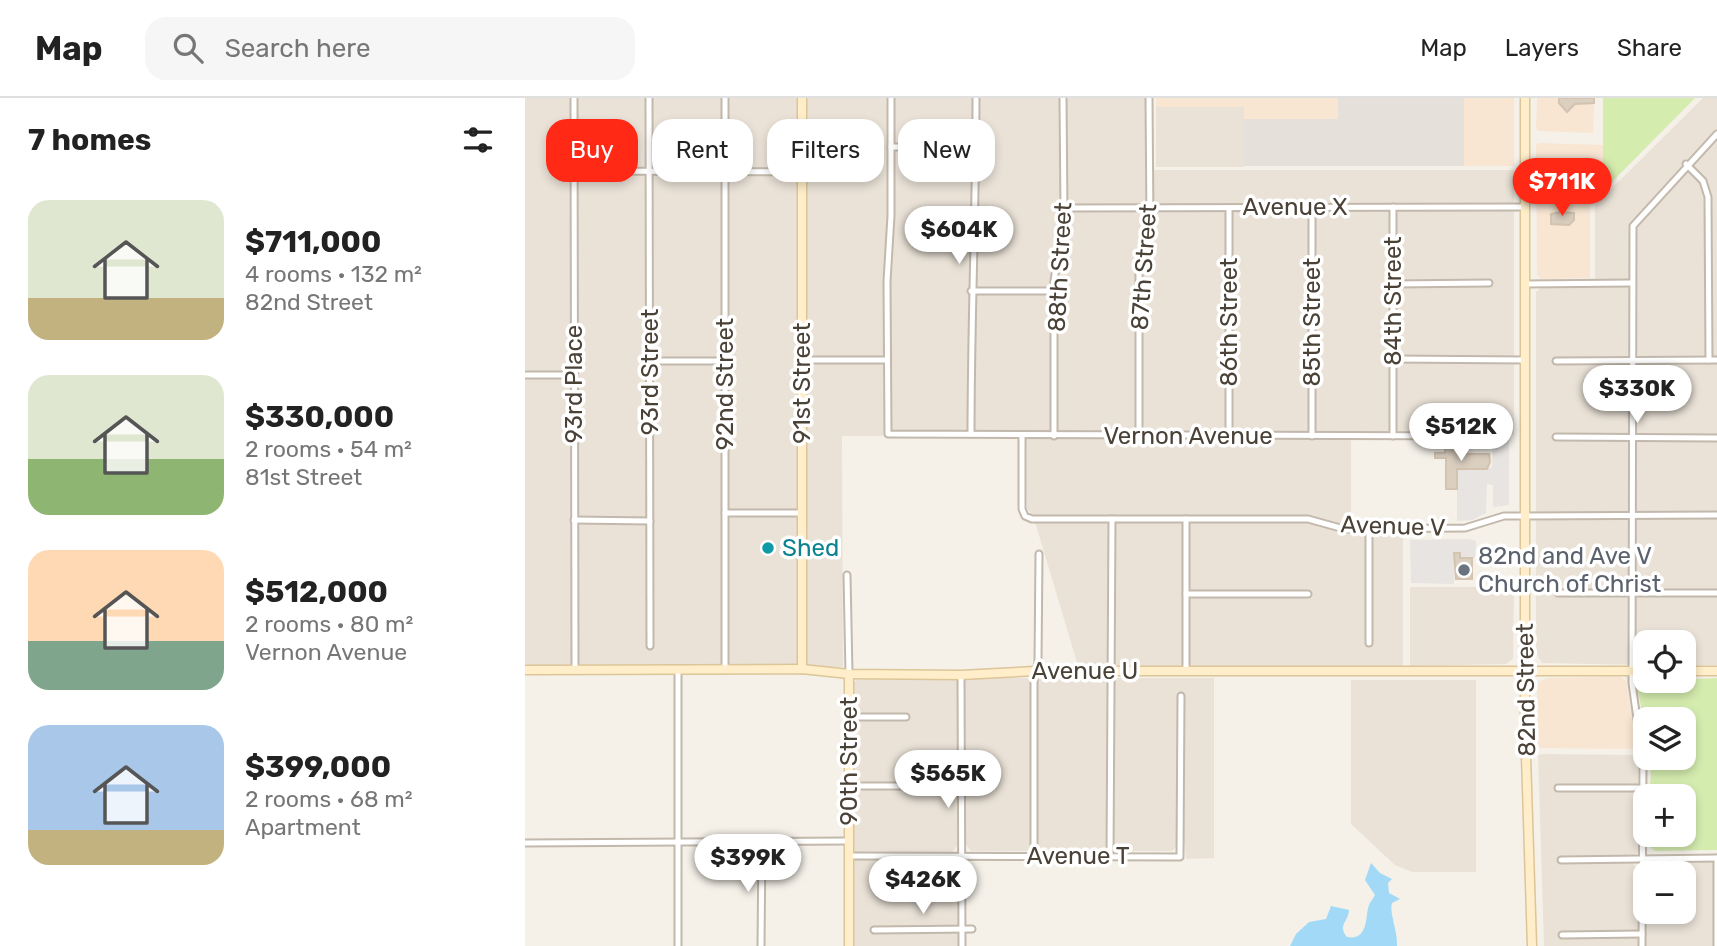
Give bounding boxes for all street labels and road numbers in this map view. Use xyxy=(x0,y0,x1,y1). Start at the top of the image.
street label: Avenue X xyxy=(1242,193,1348,221)
street label: 88th Street xyxy=(1043,201,1077,333)
street label: 87th Street xyxy=(1126,203,1162,331)
street label: 84th Street xyxy=(1379,236,1407,366)
street label: 86th Street xyxy=(1215,258,1243,387)
street label: 85th Street xyxy=(1298,258,1326,386)
street label: 93rd Street xyxy=(636,309,664,435)
street label: 92nd Street xyxy=(711,318,739,450)
street label: 91st Street xyxy=(788,322,816,444)
street label: 93rd Place xyxy=(560,325,588,443)
street label: Vernon Avenue xyxy=(1103,422,1273,450)
street label: Avenue V xyxy=(1340,510,1446,542)
street label: 82nd Street xyxy=(1511,623,1541,757)
street label: Avenue U xyxy=(1032,657,1138,685)
street label: 90th Street xyxy=(835,697,863,825)
street label: Avenue T xyxy=(1026,842,1130,870)

